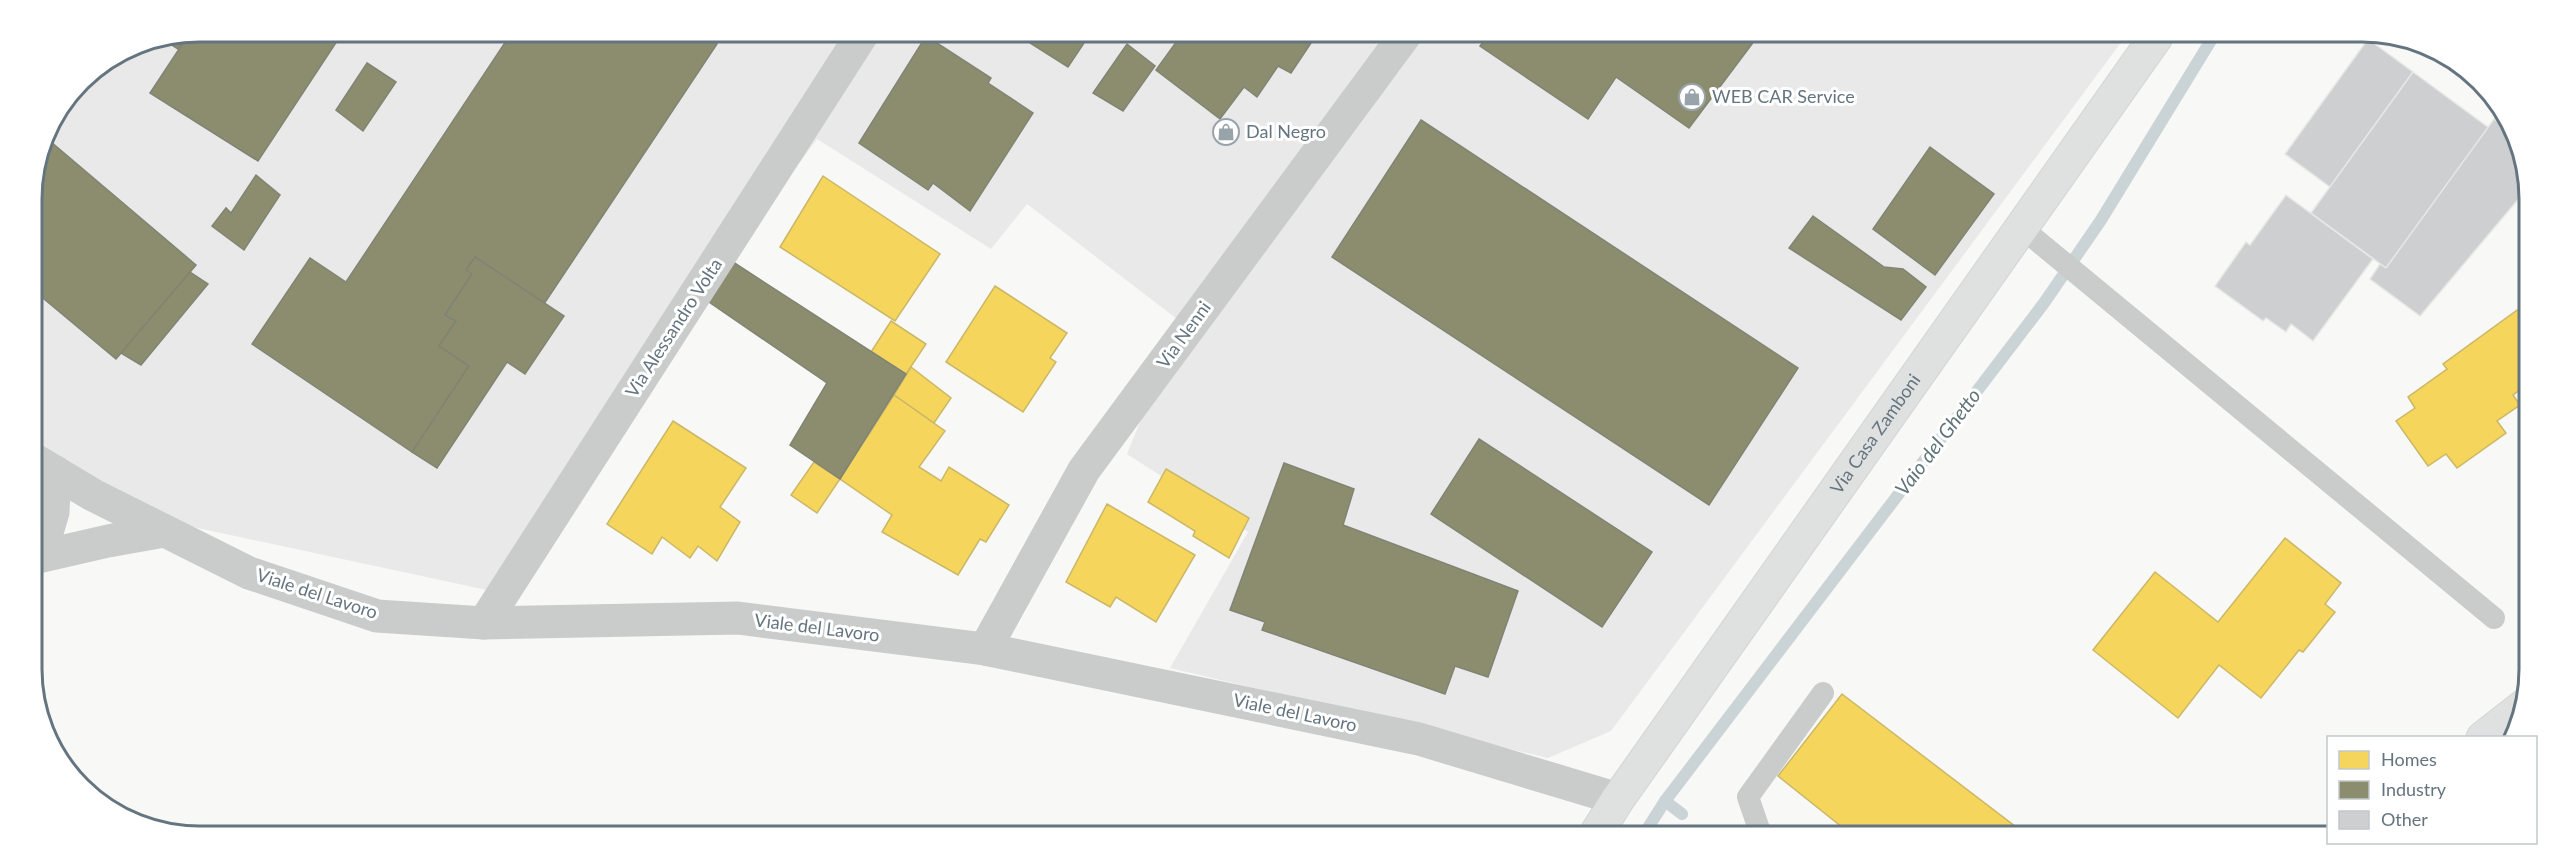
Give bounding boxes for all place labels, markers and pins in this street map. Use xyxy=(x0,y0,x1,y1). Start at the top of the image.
shop icon: WEB CAR Service xyxy=(1677,82,1707,112)
place label: WEB CAR Service xyxy=(1712,85,1855,107)
shop icon: Dal Negro xyxy=(1211,117,1241,147)
place label: Dal Negro xyxy=(1246,120,1326,142)

